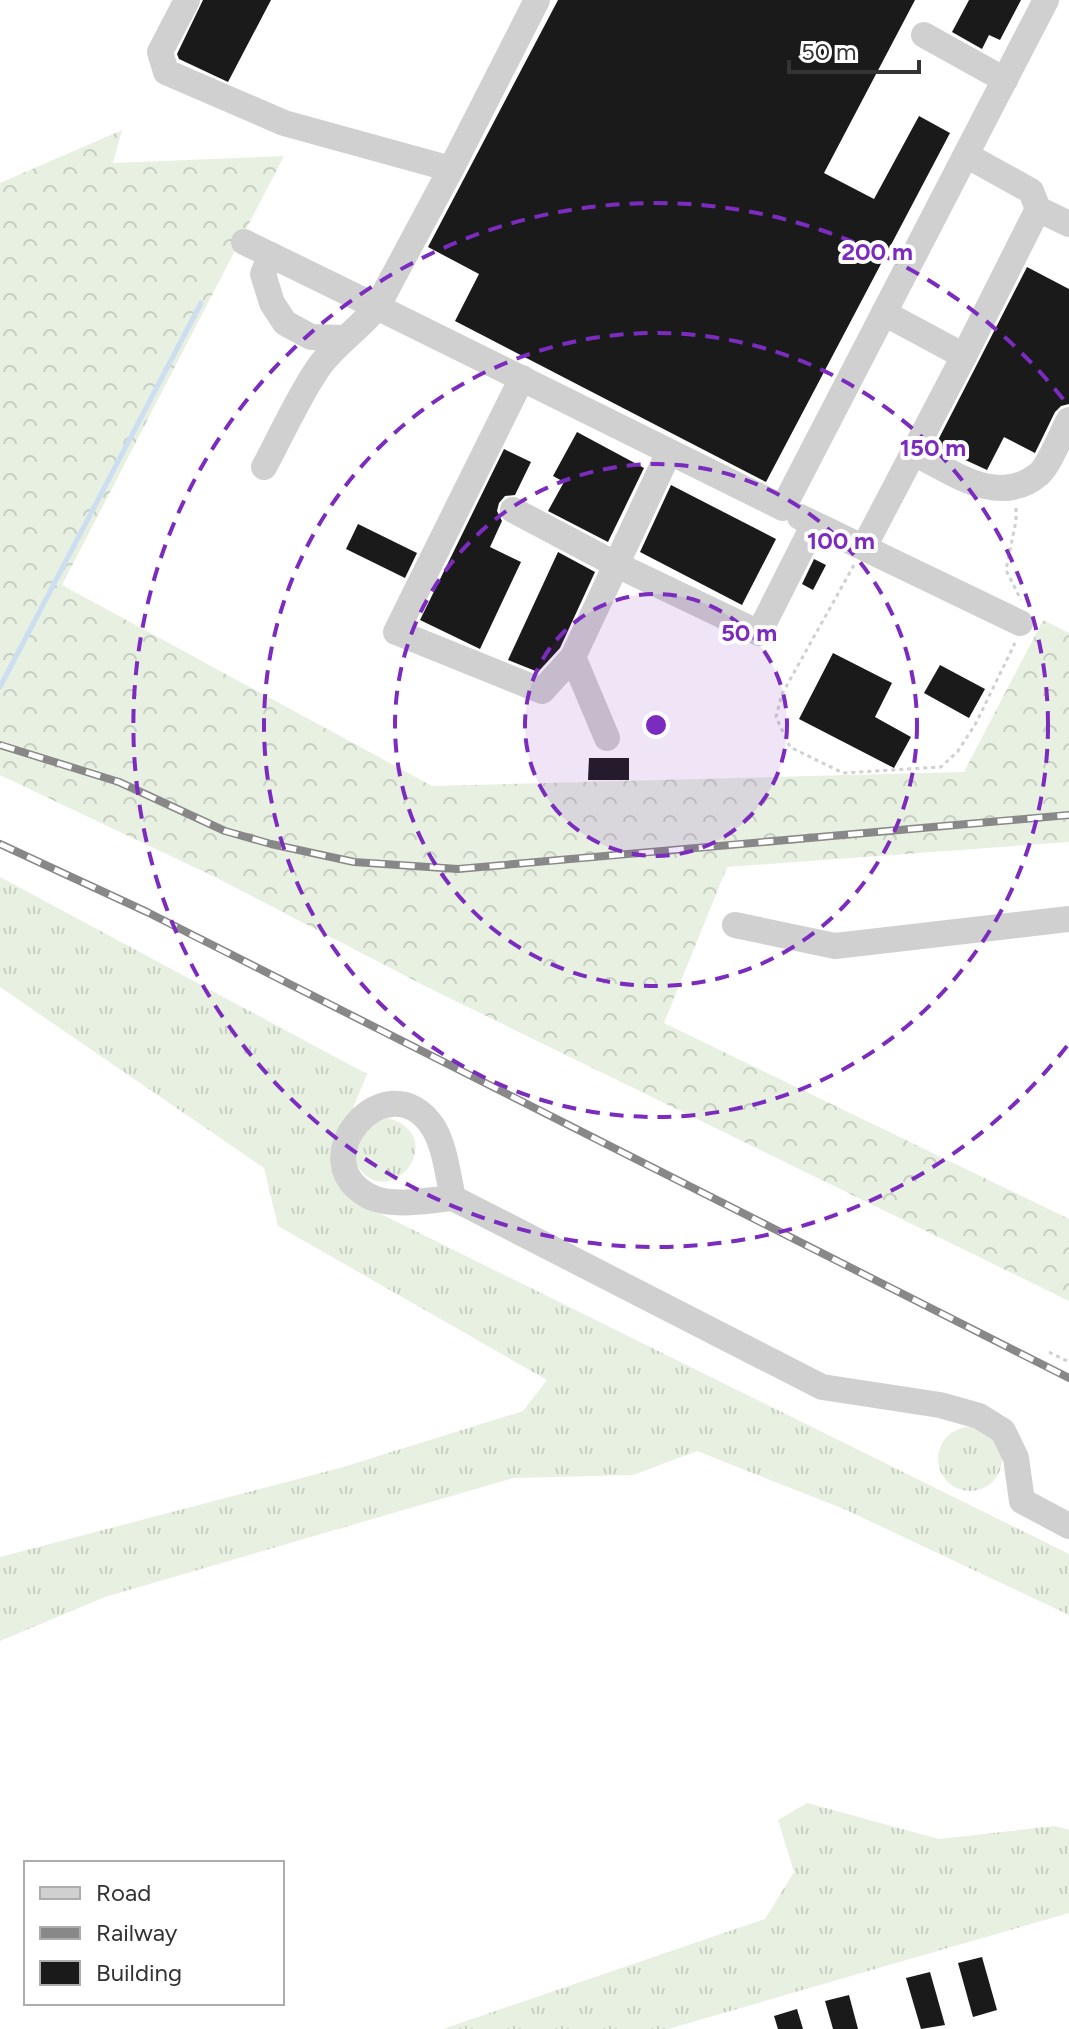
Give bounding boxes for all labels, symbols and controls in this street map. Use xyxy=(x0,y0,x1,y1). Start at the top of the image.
scale bar xyxy=(789,24,919,74)
text: 50 m xyxy=(801,37,857,66)
text: 200 m xyxy=(841,237,913,266)
text: 150 m xyxy=(900,433,966,462)
text: 100 m xyxy=(807,526,875,555)
text: 50 m xyxy=(721,618,777,647)
centre of rings xyxy=(642,711,670,739)
legend xyxy=(24,1861,284,2005)
text: Road xyxy=(96,1878,151,1907)
text: Railway xyxy=(96,1918,178,1947)
text: Building xyxy=(96,1958,182,1987)

